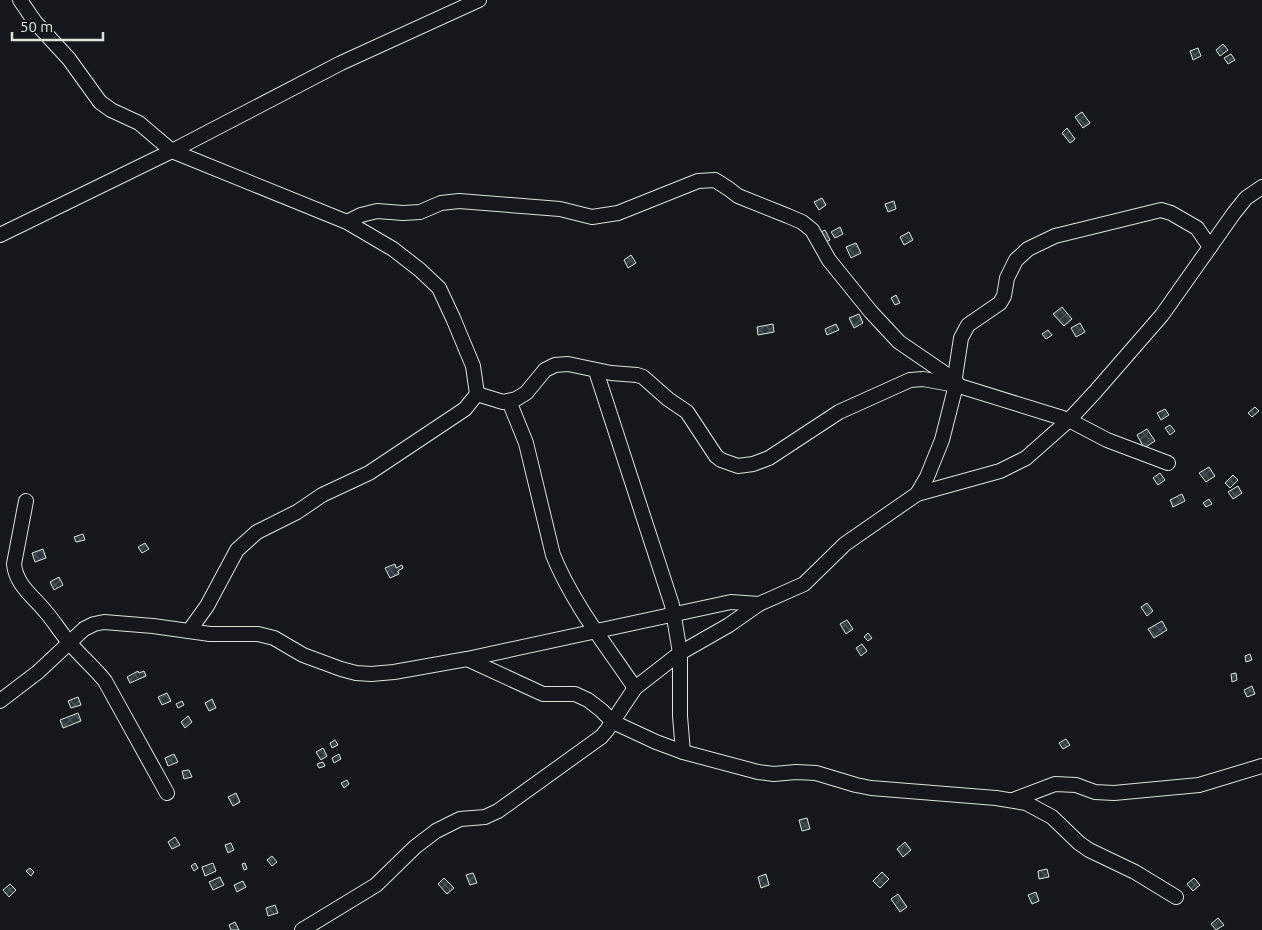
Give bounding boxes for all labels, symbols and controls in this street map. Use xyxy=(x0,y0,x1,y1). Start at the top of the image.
scale bar xyxy=(12,10,104,42)
text: 50 m xyxy=(20,18,53,35)

